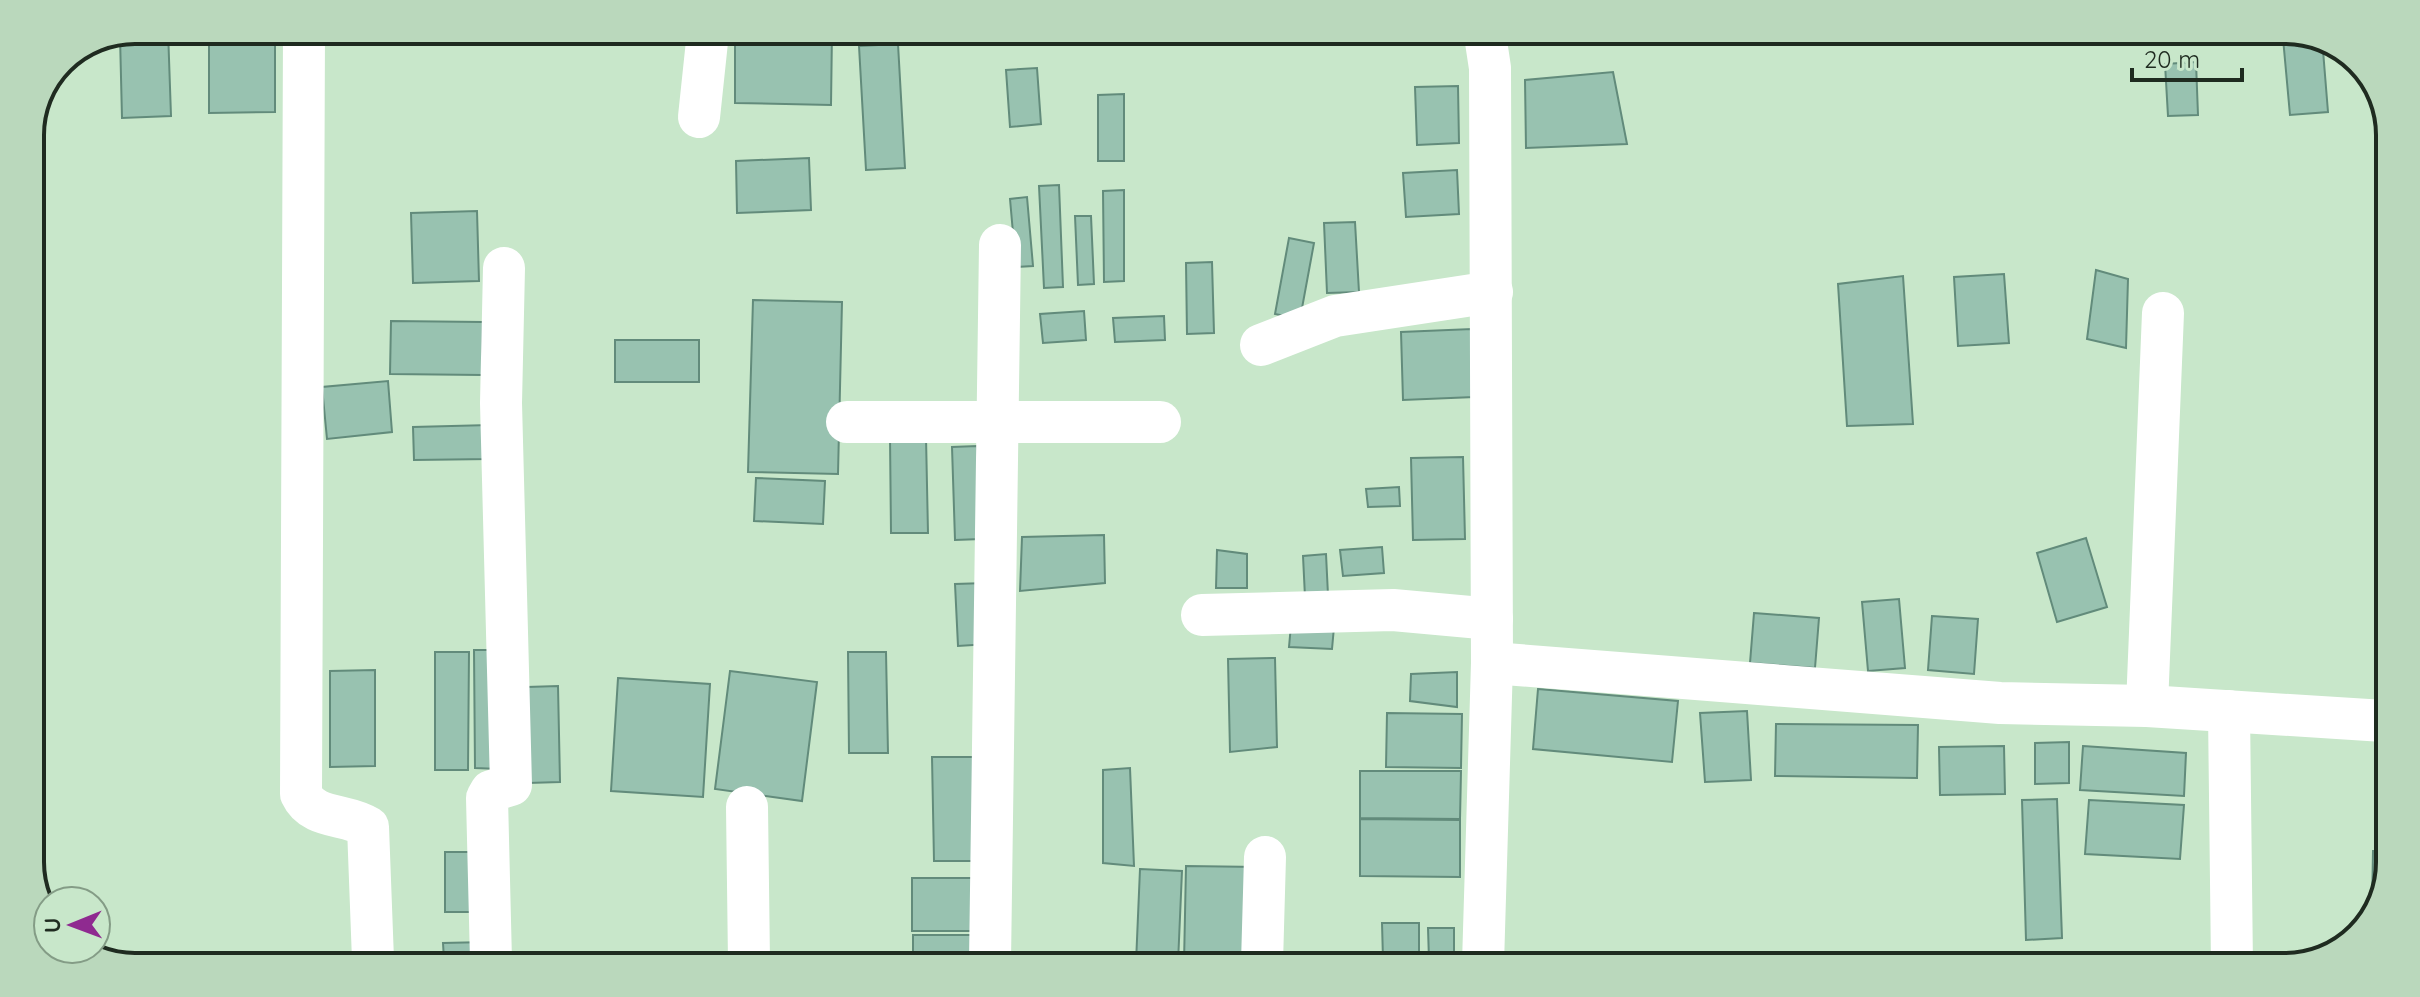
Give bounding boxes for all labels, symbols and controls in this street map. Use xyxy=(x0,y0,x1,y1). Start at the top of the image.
scale bar xyxy=(2132,32,2242,82)
text: 20 m xyxy=(2144,44,2200,74)
north arrow xyxy=(32,885,112,965)
text: U xyxy=(38,917,66,933)

